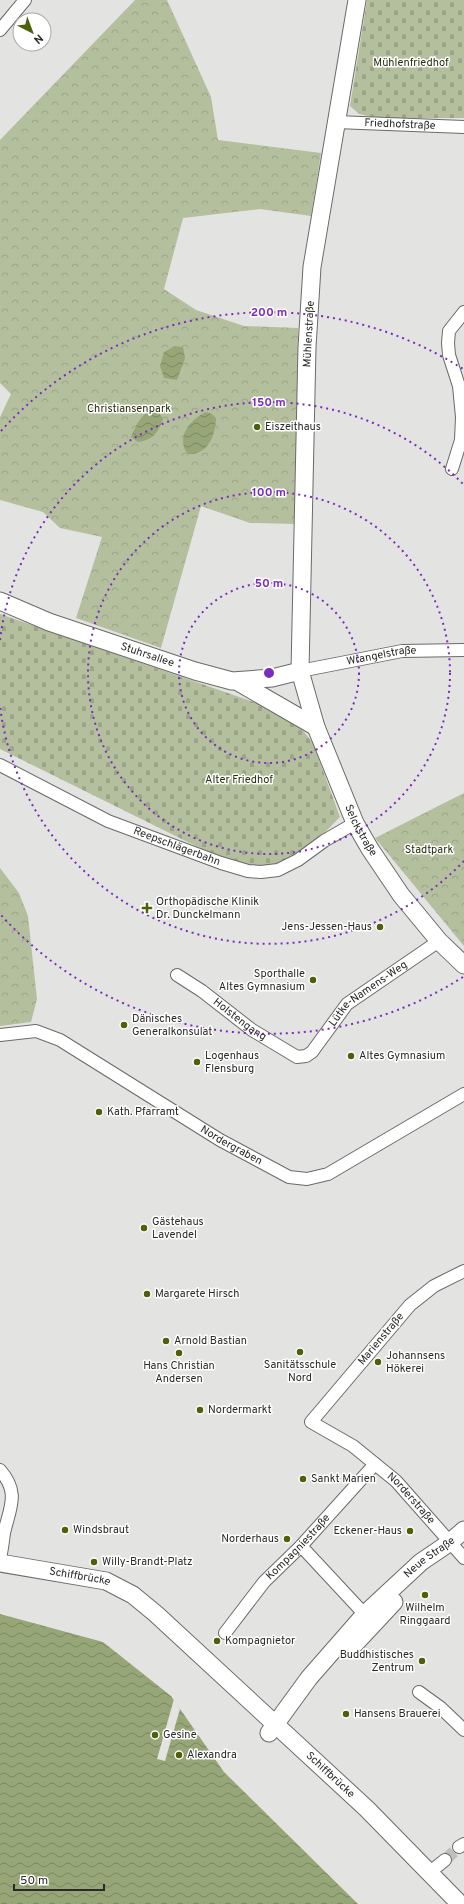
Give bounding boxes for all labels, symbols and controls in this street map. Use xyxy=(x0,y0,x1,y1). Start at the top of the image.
north arrow xyxy=(12,12,52,52)
text: N xyxy=(30,31,46,47)
park label: Mühlenfriedhof xyxy=(373,56,449,70)
street label: Friedhofstraße xyxy=(364,116,436,133)
street label: Mühlenstraße xyxy=(300,300,318,368)
text: 200 m xyxy=(251,305,287,321)
text: 150 m xyxy=(252,395,286,411)
park label: Christiansenpark xyxy=(87,402,171,416)
place label: Eiszeithaus xyxy=(265,420,321,434)
marker: Eiszeithaus xyxy=(252,422,262,432)
text: 100 m xyxy=(252,485,286,501)
text: 50 m xyxy=(255,576,283,592)
street label: Stuhrsallee xyxy=(119,639,176,671)
street label: Wrangelstraße xyxy=(345,644,417,669)
centre of rings xyxy=(262,666,276,680)
park label: Alter Friedhof xyxy=(205,773,273,787)
street label: Selckstraße xyxy=(341,802,380,859)
street label: Reepschlägerbahn xyxy=(131,824,222,869)
park label: Stadtpark xyxy=(405,843,454,857)
place label: Orthopädische Klinik Dr. Dunckelmann xyxy=(156,895,259,922)
marker: Orthopädische Klinik Dr. Dunckelmann xyxy=(141,902,153,914)
place label: Jens-Jessen-Haus xyxy=(281,920,372,934)
marker: Jens-Jessen-Haus xyxy=(375,922,385,932)
street label: Lütke-Namens-Weg xyxy=(326,958,410,1029)
place label: Sporthalle Altes Gymnasium xyxy=(219,967,305,994)
marker: Sporthalle Altes Gymnasium xyxy=(308,975,318,985)
street label: Holstengang xyxy=(210,995,269,1044)
place label: Dänisches Generalkonsulat xyxy=(132,1012,212,1039)
marker: Dänisches Generalkonsulat xyxy=(119,1020,129,1030)
place label: Logenhaus Flensburg xyxy=(205,1049,259,1076)
place label: Altes Gymnasium xyxy=(359,1049,445,1063)
marker: Altes Gymnasium xyxy=(346,1051,356,1061)
marker: Logenhaus Flensburg xyxy=(192,1057,202,1067)
place label: Kath. Pfarramt xyxy=(107,1105,179,1119)
marker: Kath. Pfarramt xyxy=(94,1107,104,1117)
street label: Nordergraben xyxy=(198,1122,265,1168)
place label: Gästehaus Lavendel xyxy=(152,1215,204,1242)
marker: Gästehaus Lavendel xyxy=(139,1223,149,1233)
place label: Margarete Hirsch xyxy=(155,1287,239,1301)
marker: Margarete Hirsch xyxy=(142,1289,152,1299)
street label: Marienstraße xyxy=(355,1310,407,1368)
place label: Arnold Bastian xyxy=(174,1334,247,1348)
marker: Arnold Bastian xyxy=(161,1336,171,1346)
marker: Sanitätsschule Nord xyxy=(295,1347,305,1357)
marker: Hans Christian Andersen xyxy=(174,1348,184,1358)
place label: Johannsens Hökerei xyxy=(386,1349,445,1376)
marker: Johannsens Hökerei xyxy=(373,1357,383,1367)
place label: Sanitätsschule Nord xyxy=(264,1358,336,1385)
place label: Hans Christian Andersen xyxy=(143,1359,215,1386)
place label: Nordermarkt xyxy=(208,1403,272,1417)
marker: Nordermarkt xyxy=(195,1405,205,1415)
street label: Norderstraße xyxy=(384,1469,438,1527)
place label: Sankt Marien xyxy=(311,1472,376,1486)
marker: Sankt Marien xyxy=(298,1474,308,1484)
street label: Kompagniestraße xyxy=(263,1511,333,1583)
place label: Windsbraut xyxy=(73,1523,129,1537)
place label: Eckener-Haus xyxy=(334,1524,402,1538)
marker: Windsbraut xyxy=(60,1525,70,1535)
marker: Eckener-Haus xyxy=(405,1526,415,1536)
place label: Norderhaus xyxy=(221,1532,279,1546)
marker: Norderhaus xyxy=(282,1534,292,1544)
street label: Neue Straße xyxy=(401,1534,458,1581)
place label: Willy-Brandt-Platz xyxy=(102,1555,193,1569)
marker: Willy-Brandt-Platz xyxy=(89,1557,99,1567)
street label: Schiffbrücke xyxy=(48,1564,113,1589)
marker: Wilhelm Ringgaard xyxy=(420,1590,430,1600)
place label: Wilhelm Ringgaard xyxy=(400,1601,450,1628)
place label: Kompagnietor xyxy=(225,1634,296,1648)
marker: Kompagnietor xyxy=(212,1636,222,1646)
place label: Buddhistisches Zentrum xyxy=(340,1648,414,1675)
marker: Buddhistisches Zentrum xyxy=(417,1656,427,1666)
place label: Hansens Brauerei xyxy=(354,1707,440,1721)
marker: Hansens Brauerei xyxy=(341,1709,351,1719)
place label: Gesine xyxy=(163,1728,197,1742)
marker: Gesine xyxy=(150,1730,160,1740)
place label: Alexandra xyxy=(187,1748,237,1762)
street label: Schiffbrücke xyxy=(303,1749,358,1801)
marker: Alexandra xyxy=(174,1750,184,1760)
scale bar xyxy=(14,1866,104,1892)
text: 50 m xyxy=(20,1873,48,1889)

